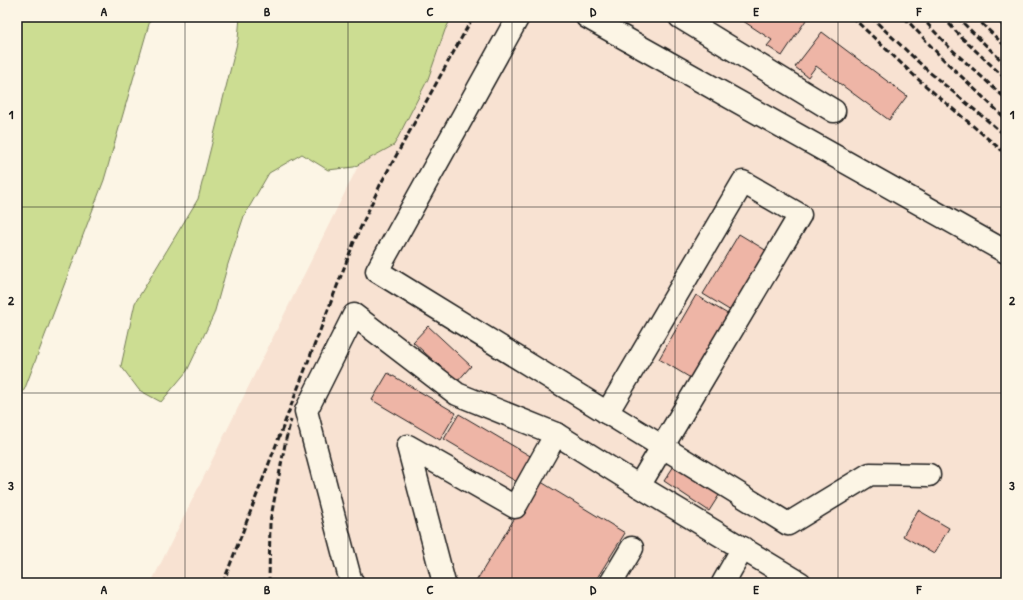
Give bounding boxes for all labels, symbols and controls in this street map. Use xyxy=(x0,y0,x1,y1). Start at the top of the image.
text: A xyxy=(101,2,108,20)
text: B xyxy=(264,2,271,20)
text: C xyxy=(426,2,434,20)
text: D xyxy=(590,2,597,20)
text: E xyxy=(753,2,759,20)
text: F xyxy=(916,2,923,20)
text: 1 xyxy=(9,105,14,123)
text: 1 xyxy=(1010,105,1015,123)
text: 2 xyxy=(8,291,15,309)
text: 2 xyxy=(1009,291,1016,309)
text: 3 xyxy=(8,476,14,494)
text: 3 xyxy=(1009,476,1015,494)
text: A xyxy=(101,580,108,598)
text: B xyxy=(264,580,271,598)
text: C xyxy=(426,580,434,598)
text: D xyxy=(590,580,597,598)
text: E xyxy=(753,580,759,598)
text: F xyxy=(916,580,923,598)

